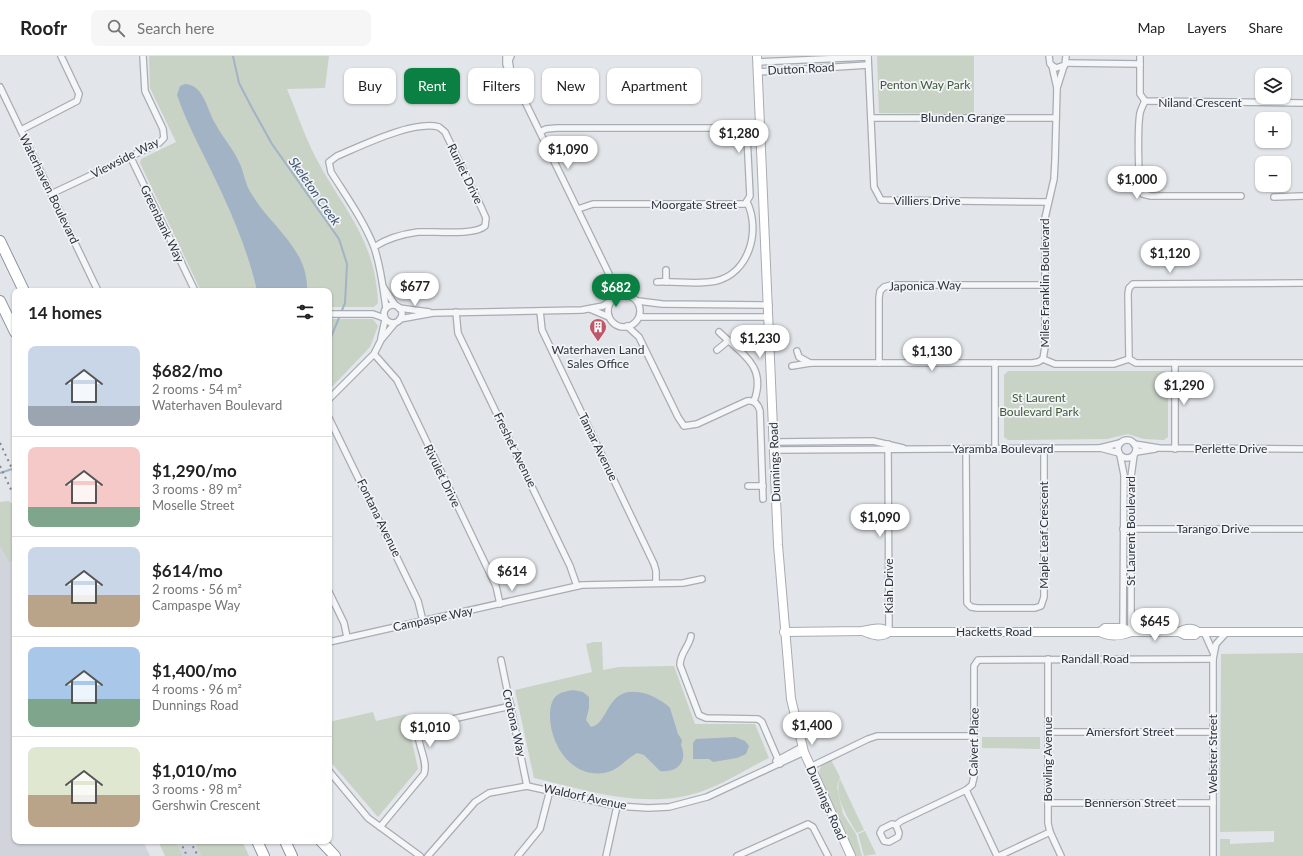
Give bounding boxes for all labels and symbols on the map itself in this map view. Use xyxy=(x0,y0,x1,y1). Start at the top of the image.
street label: Dutton Road xyxy=(767,59,835,78)
park label: Penton Way Park xyxy=(880,77,971,92)
street label: Niland Crescent xyxy=(1158,95,1243,110)
street label: Blunden Grange xyxy=(921,110,1005,125)
pin: $1,280 xyxy=(706,120,772,154)
street label: Waterhaven Boulevard xyxy=(16,131,83,246)
street label: Viewside Way xyxy=(88,134,162,181)
pin: $1,090 xyxy=(535,136,601,170)
street label: Runlet Drive xyxy=(444,141,487,207)
water label: Skeleton Creek xyxy=(286,154,345,229)
pin: $1,000 xyxy=(1104,166,1170,200)
street label: Greenbank Way xyxy=(137,183,188,266)
street label: Villiers Drive xyxy=(893,193,961,208)
street label: Moorgate Street xyxy=(651,197,738,212)
street label: Miles Franklin Boulevard xyxy=(1037,218,1052,348)
pin: $1,120 xyxy=(1137,240,1203,274)
pin: $677 xyxy=(391,273,439,307)
pin: $682 xyxy=(592,274,640,308)
street label: Japonica Way xyxy=(889,277,962,294)
building icon: Waterhaven Land Sales Office xyxy=(588,317,608,342)
pin: $1,230 xyxy=(727,325,793,359)
pin: $1,130 xyxy=(899,338,965,372)
place label: Waterhaven Land Sales Office xyxy=(552,342,644,371)
pin: $1,290 xyxy=(1151,372,1217,406)
park label: St Laurent Boulevard Park xyxy=(999,390,1080,419)
street label: Freshet Avenue xyxy=(491,410,540,490)
street label: Tamar Avenue xyxy=(575,410,621,483)
street label: Dunnings Road xyxy=(766,422,783,502)
street label: Yaramba Boulevard xyxy=(952,441,1054,456)
street label: Perlette Drive xyxy=(1195,441,1267,456)
street label: Rivulet Drive xyxy=(421,442,464,510)
street label: Fontana Avenue xyxy=(354,476,405,559)
street label: St Laurent Boulevard xyxy=(1123,476,1138,586)
street label: Maple Leaf Crescent xyxy=(1036,481,1051,589)
pin: $1,090 xyxy=(847,504,913,538)
street label: Tarango Drive xyxy=(1176,521,1250,536)
pin: $614 xyxy=(488,558,536,592)
street label: Kiah Drive xyxy=(881,558,896,614)
street label: Campaspe Way xyxy=(391,603,475,634)
pin: $645 xyxy=(1131,608,1179,642)
street label: Hacketts Road xyxy=(956,624,1032,639)
street label: Randall Road xyxy=(1061,651,1129,666)
street label: Crotona Way xyxy=(499,687,530,759)
street label: Calvert Place xyxy=(965,707,982,777)
pin: $1,400 xyxy=(779,712,845,746)
pin: $1,010 xyxy=(397,714,463,748)
street label: Webster Street xyxy=(1205,714,1220,794)
street label: Bowling Avenue xyxy=(1040,717,1055,801)
street label: Amersfort Street xyxy=(1086,724,1175,739)
street label: Dunnings Road xyxy=(803,763,850,842)
street label: Waldorf Avenue xyxy=(542,780,628,813)
street label: Bennerson Street xyxy=(1084,795,1176,810)

